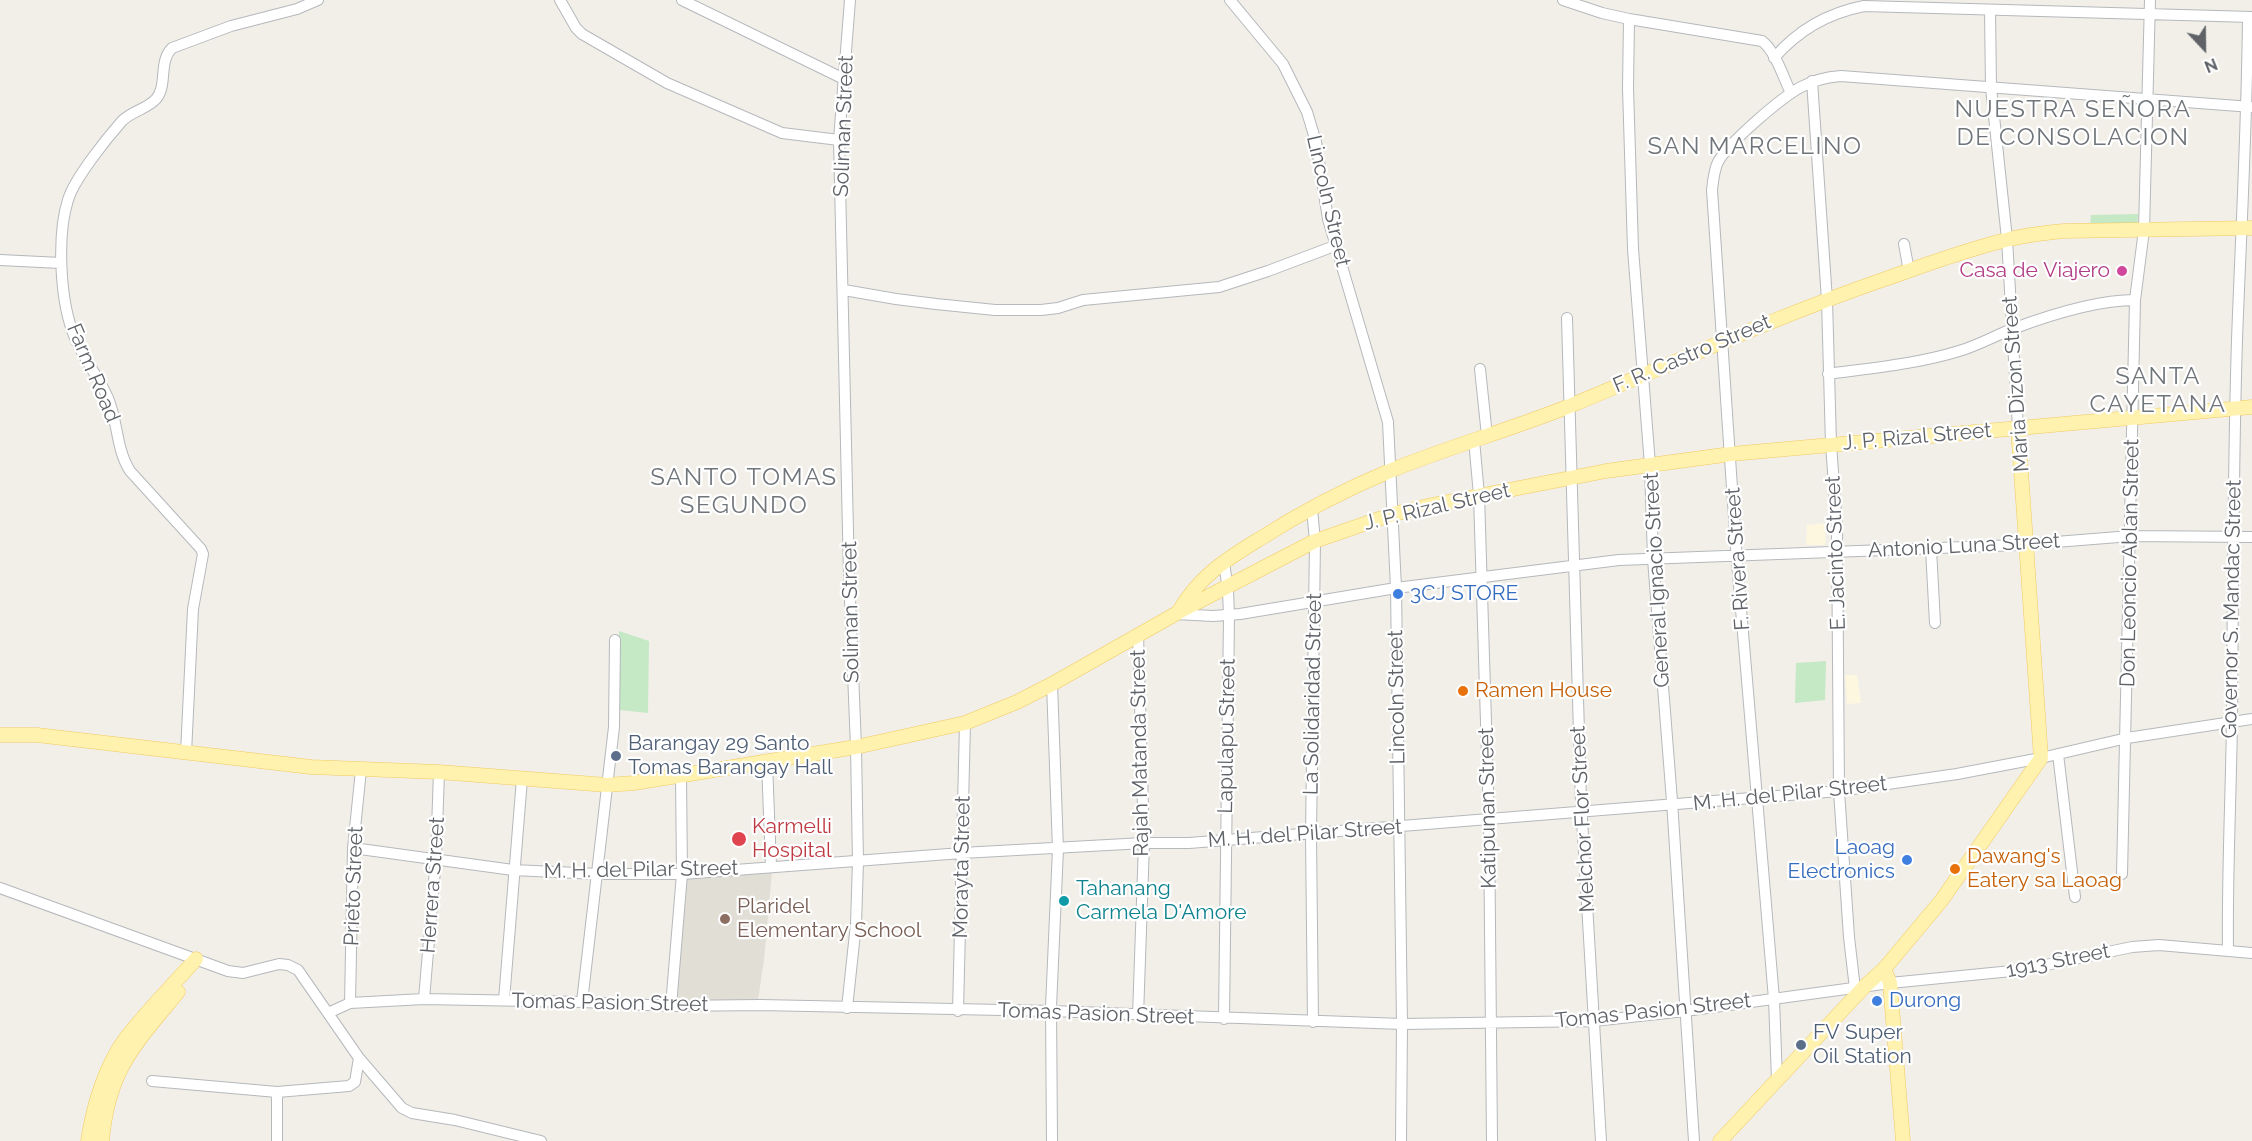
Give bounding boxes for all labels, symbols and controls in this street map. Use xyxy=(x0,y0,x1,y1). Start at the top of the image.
north arrow xyxy=(2174,18,2234,78)
text: N xyxy=(2202,54,2220,76)
street label: Soliman Street xyxy=(829,55,859,197)
district label: NUESTRA SEÑORA DE CONSOLACION xyxy=(1955,96,2191,152)
street label: Lincoln Street xyxy=(1301,133,1355,269)
district label: SAN MARCELINO xyxy=(1647,133,1863,161)
place label: Casa de Viajero xyxy=(1960,258,2110,284)
marker: Casa de Viajero xyxy=(2115,264,2129,278)
street label: Maria Dizon Street xyxy=(1997,295,2035,473)
street label: F. R. Castro Street xyxy=(1609,309,1775,399)
street label: Farm Road xyxy=(61,320,125,426)
district label: SANTA CAYETANA xyxy=(2090,363,2226,419)
street label: J. P. Rizal Street xyxy=(1842,418,1992,456)
street label: Don Leoncio Ablan Street xyxy=(2115,439,2145,687)
district label: SANTO TOMAS SEGUNDO xyxy=(650,464,838,520)
street label: General Ignacio Street xyxy=(1639,472,1675,688)
street label: E. Jacinto Street xyxy=(1821,475,1851,631)
street label: J. P. Rizal Street xyxy=(1362,478,1512,536)
street label: Governor S. Mandac Street xyxy=(2217,479,2247,739)
street label: F. Rivera Street xyxy=(1720,487,1756,631)
street label: Antonio Luna Street xyxy=(1867,528,2061,564)
street label: Soliman Street xyxy=(837,541,865,683)
place label: 3CJ STORE xyxy=(1410,581,1518,607)
marker: 3CJ STORE xyxy=(1391,587,1405,601)
street label: La Solidaridad Street xyxy=(1299,593,1327,795)
street label: Lincoln Street xyxy=(1383,630,1411,764)
street label: Rajah Matanda Street xyxy=(1126,649,1154,857)
street label: Lapulapu Street xyxy=(1213,658,1241,814)
place label: Ramen House xyxy=(1475,678,1612,704)
marker: Ramen House xyxy=(1456,684,1470,698)
street label: Melchor Flor Street xyxy=(1566,725,1600,913)
street label: Katipunan Street xyxy=(1474,727,1502,889)
place label: Barangay 29 Santo Tomas Barangay Hall xyxy=(628,731,833,781)
marker: Barangay 29 Santo Tomas Barangay Hall xyxy=(609,749,623,763)
street label: M. H. del Pilar Street xyxy=(1692,771,1888,817)
street label: Morayta Street xyxy=(948,795,976,939)
place label: Karmelli Hospital xyxy=(752,814,832,864)
street label: M. H. del Pilar Street xyxy=(1207,815,1403,853)
street label: Herrera Street xyxy=(416,816,450,954)
street label: Prieto Street xyxy=(339,826,369,946)
marker: Karmelli Hospital xyxy=(730,830,748,848)
place label: Laoag Electronics xyxy=(1788,835,1895,885)
place label: Dawang's Eatery sa Laoag xyxy=(1967,844,2122,894)
marker: Laoag Electronics xyxy=(1900,853,1914,867)
street label: M. H. del Pilar Street xyxy=(543,856,739,884)
marker: Dawang's Eatery sa Laoag xyxy=(1948,862,1962,876)
place label: Tahanang Carmela D'Amore xyxy=(1076,876,1246,926)
place label: Plaridel Elementary School xyxy=(737,894,921,944)
marker: Tahanang Carmela D'Amore xyxy=(1057,894,1071,908)
marker: Plaridel Elementary School xyxy=(718,912,732,926)
street label: 1913 Street xyxy=(2004,939,2112,983)
street label: Tomas Pasion Street xyxy=(1554,988,1752,1034)
place label: Durong xyxy=(1889,988,1961,1014)
street label: Tomas Pasion Street xyxy=(511,989,709,1017)
marker: Durong xyxy=(1870,994,1884,1008)
street label: Tomas Pasion Street xyxy=(997,998,1195,1030)
place label: FV Super Oil Station xyxy=(1813,1020,1912,1070)
marker: FV Super Oil Station xyxy=(1794,1038,1808,1052)

